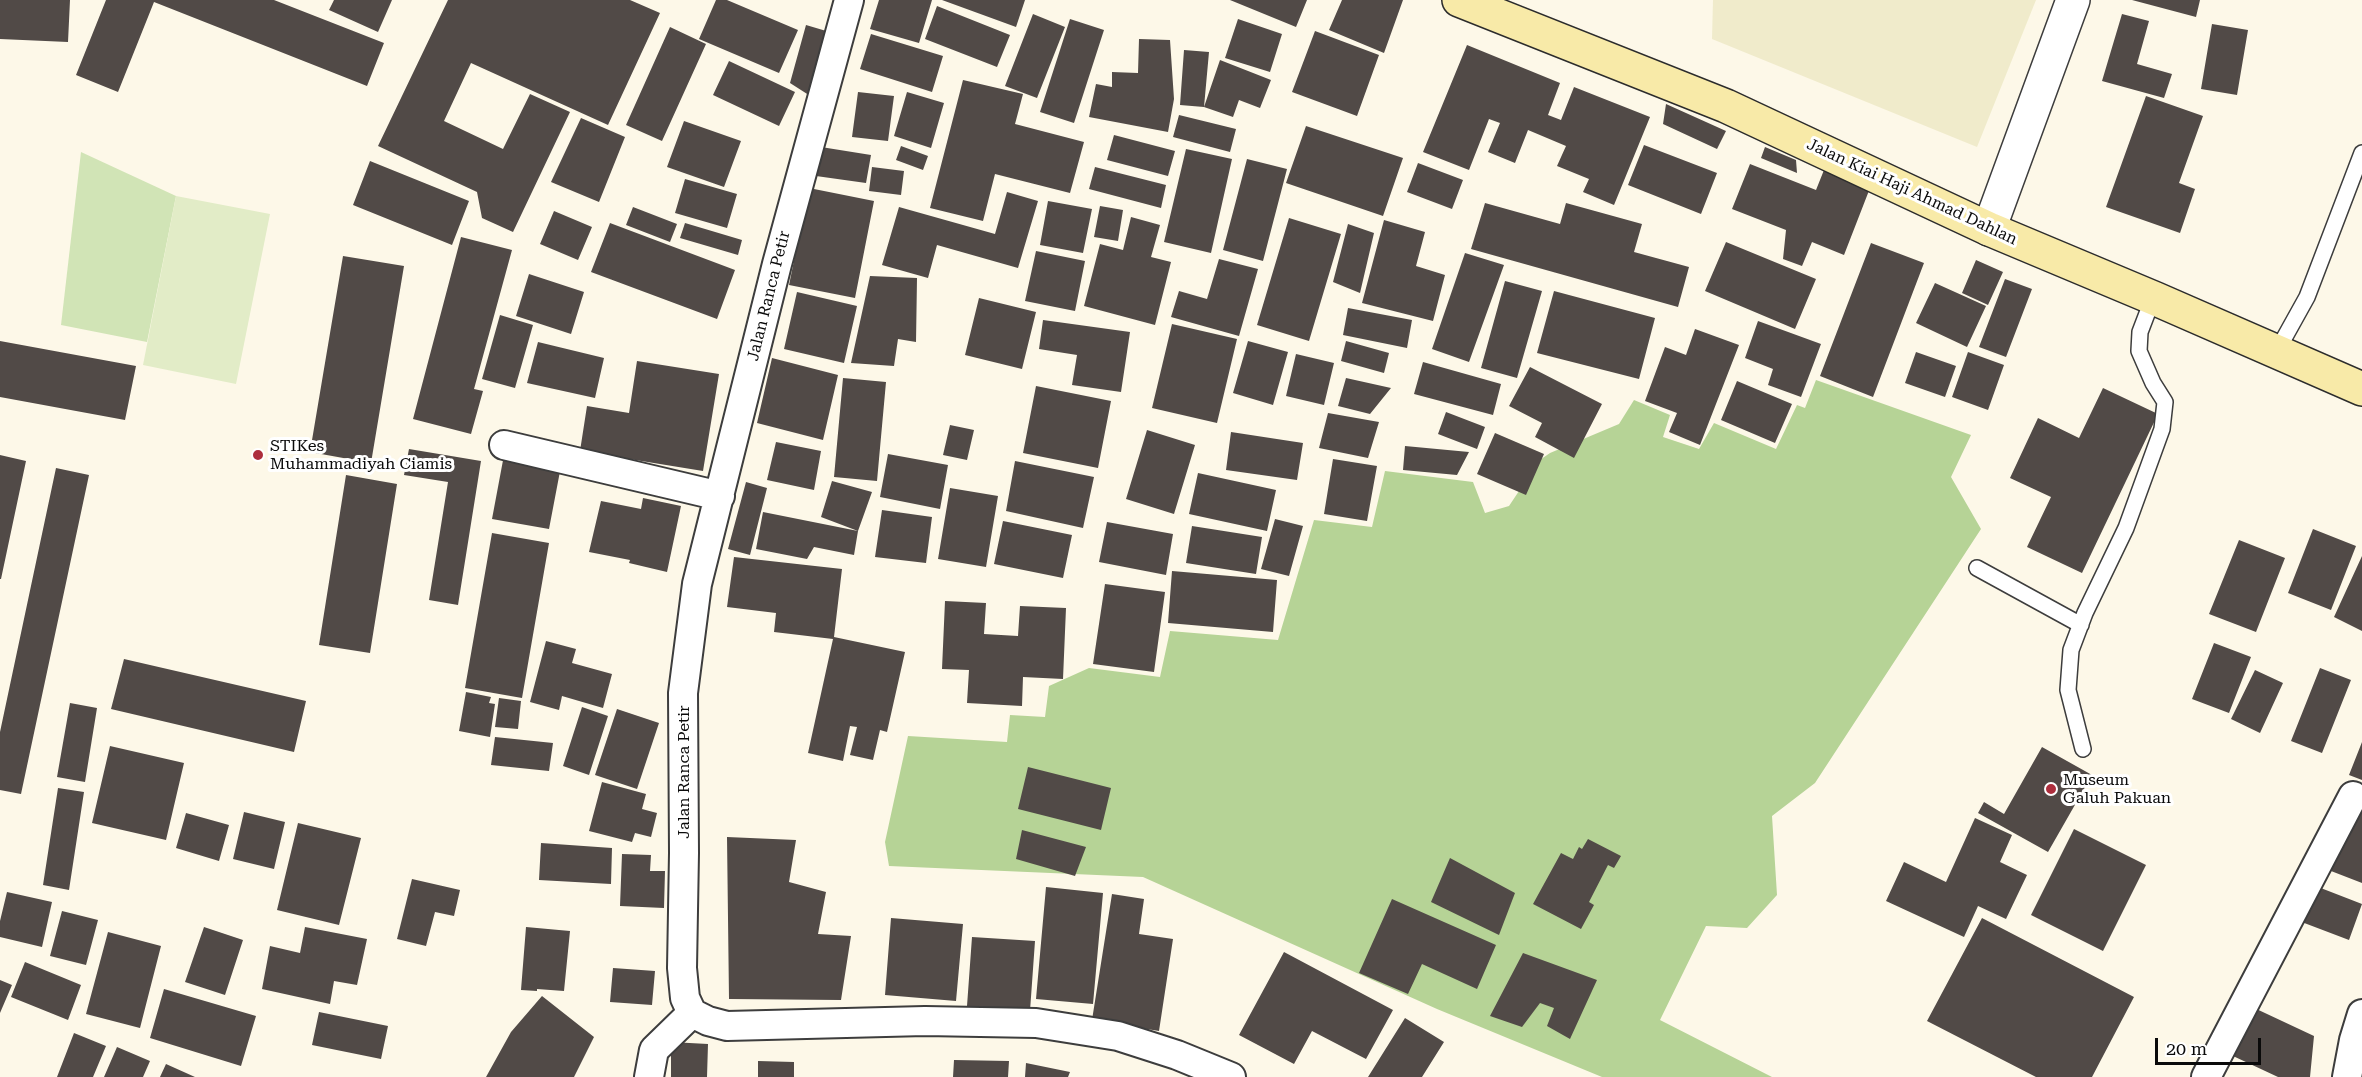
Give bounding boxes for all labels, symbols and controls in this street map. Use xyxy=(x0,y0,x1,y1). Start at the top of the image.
street label: Jalan Kiai Haji Ahmad Dahlan xyxy=(1804,135,2020,249)
street label: Jalan Ranca Petir xyxy=(744,229,794,363)
place label: STIKes Muhammadiyah Ciamis xyxy=(270,436,452,474)
marker: STIKes Muhammadiyah Ciamis xyxy=(251,448,265,462)
street label: Jalan Ranca Petir xyxy=(674,705,694,839)
place label: Museum Galuh Pakuan xyxy=(2063,770,2171,808)
marker: Museum Galuh Pakuan xyxy=(2044,782,2058,796)
scale bar xyxy=(2158,1026,2264,1064)
text: 20 m xyxy=(2166,1038,2207,1059)

